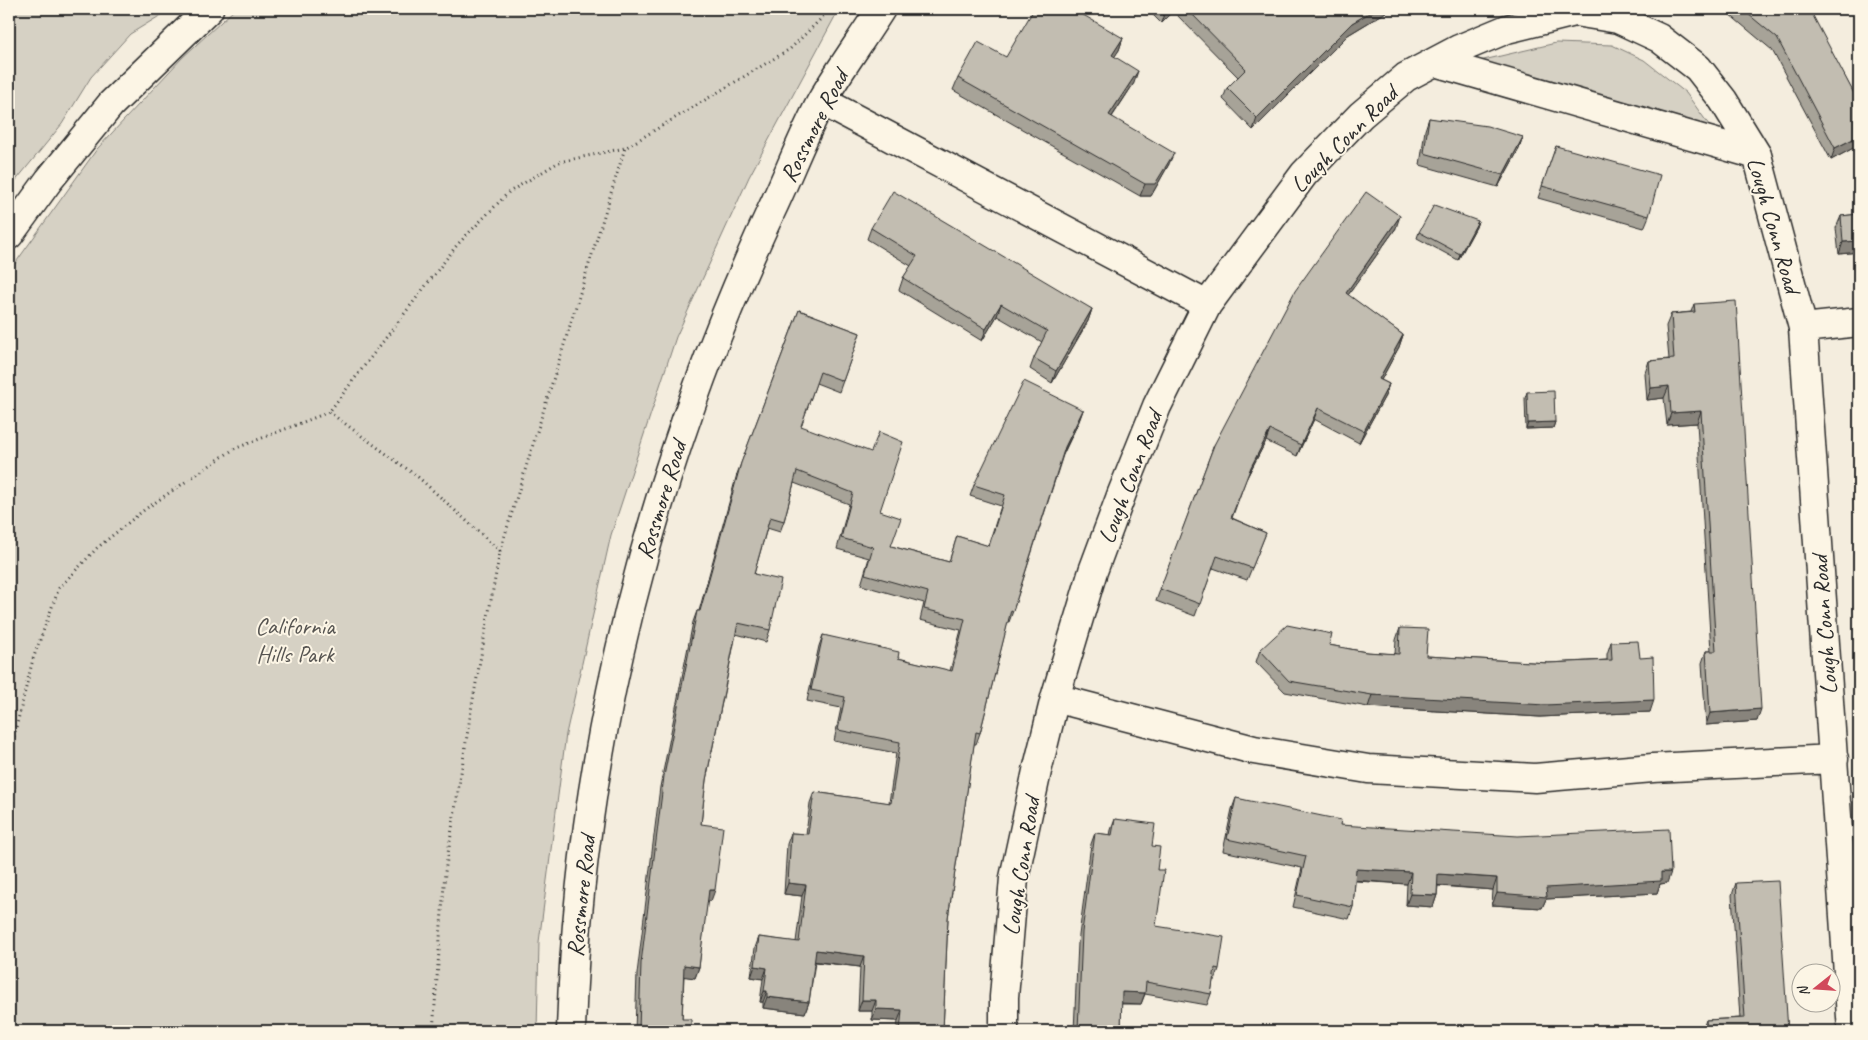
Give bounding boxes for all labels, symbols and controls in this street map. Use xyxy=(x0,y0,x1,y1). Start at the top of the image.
street label: Rossmore Road xyxy=(773,62,857,187)
street label: Lough Conn Road xyxy=(1284,77,1406,199)
street label: Lough Conn Road xyxy=(1740,154,1809,300)
street label: Lough Conn Road xyxy=(1091,403,1170,547)
street label: Rossmore Road xyxy=(629,434,694,563)
street label: Lough Conn Road xyxy=(1804,551,1844,696)
park label: California Hills Park xyxy=(255,611,336,669)
street label: Lough Conn Road xyxy=(995,791,1047,937)
street label: Rossmore Road xyxy=(560,830,603,958)
north arrow xyxy=(1790,962,1840,1012)
text: N xyxy=(1794,983,1813,998)

